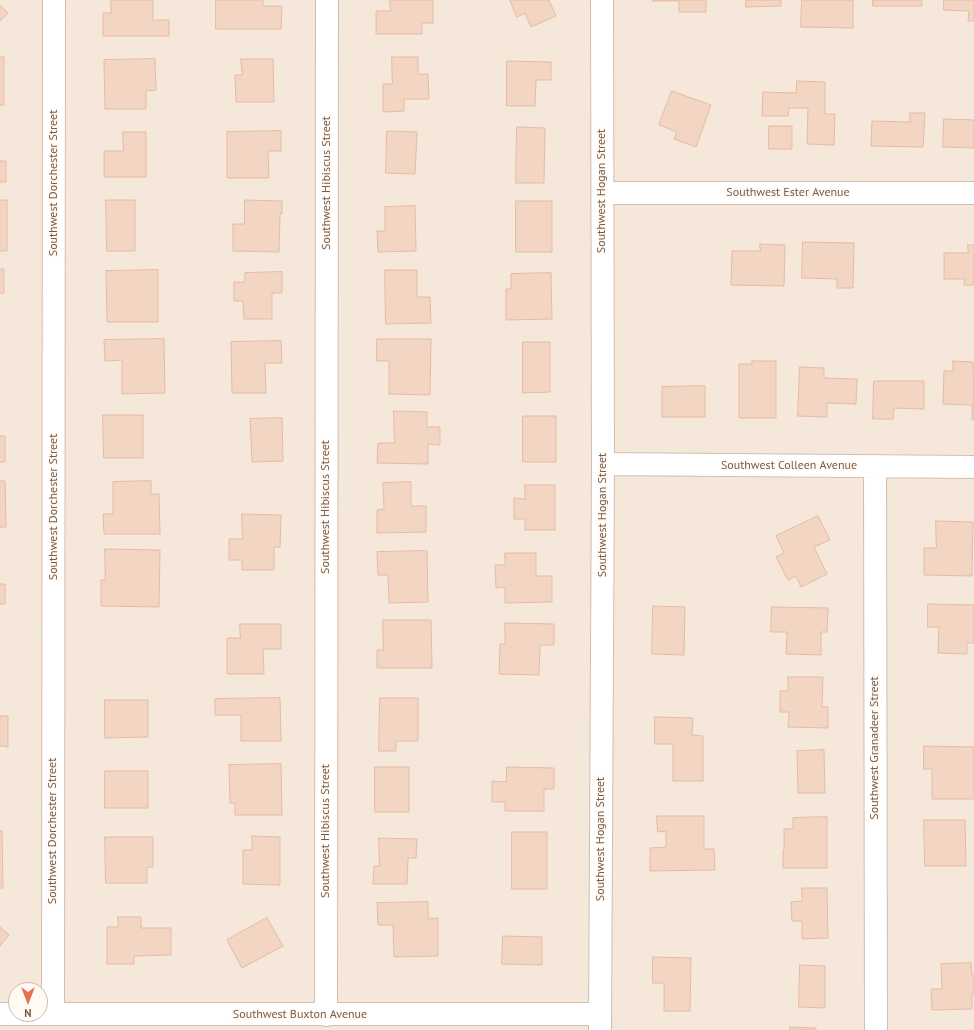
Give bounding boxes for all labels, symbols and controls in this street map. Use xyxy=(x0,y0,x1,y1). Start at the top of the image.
street label: Southwest Dorchester Street xyxy=(47,110,61,256)
street label: Southwest Hibiscus Street xyxy=(320,116,334,250)
street label: Southwest Hogan Street xyxy=(595,129,609,253)
street label: Southwest Ester Avenue xyxy=(726,186,850,200)
street label: Southwest Dorchester Street xyxy=(47,434,61,580)
street label: Southwest Hibiscus Street xyxy=(319,440,333,574)
street label: Southwest Hogan Street xyxy=(596,453,610,577)
street label: Southwest Colleen Avenue xyxy=(721,459,857,473)
street label: Southwest Granadeer Street xyxy=(868,676,882,820)
street label: Southwest Dorchester Street xyxy=(46,758,60,904)
street label: Southwest Hibiscus Street xyxy=(319,764,333,898)
street label: Southwest Hogan Street xyxy=(594,777,608,901)
north arrow xyxy=(8,982,48,1022)
text: N xyxy=(24,1006,32,1020)
street label: Southwest Buxton Avenue xyxy=(233,1008,367,1022)

